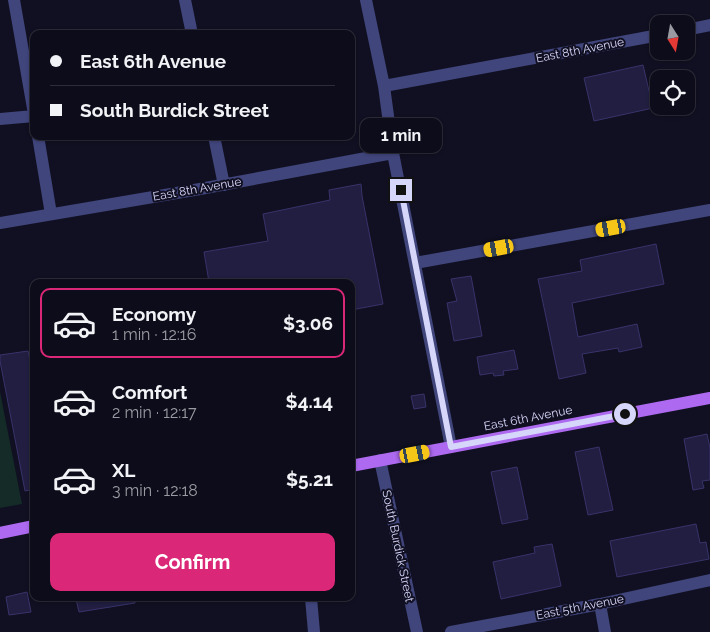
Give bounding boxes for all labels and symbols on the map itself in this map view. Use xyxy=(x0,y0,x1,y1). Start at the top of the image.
north arrow xyxy=(650,15,695,60)
street label: East 8th Avenue xyxy=(535,35,625,65)
callout: 1 min xyxy=(360,118,442,152)
street label: East 8th Avenue xyxy=(152,174,242,204)
route end xyxy=(390,179,412,201)
car xyxy=(594,218,627,238)
car xyxy=(482,238,515,258)
street label: East 6th Avenue xyxy=(483,403,573,433)
route start xyxy=(614,403,636,425)
car xyxy=(398,444,431,464)
street label: South Burdick Street xyxy=(379,489,417,603)
street label: East 5th Avenue xyxy=(535,592,625,622)

